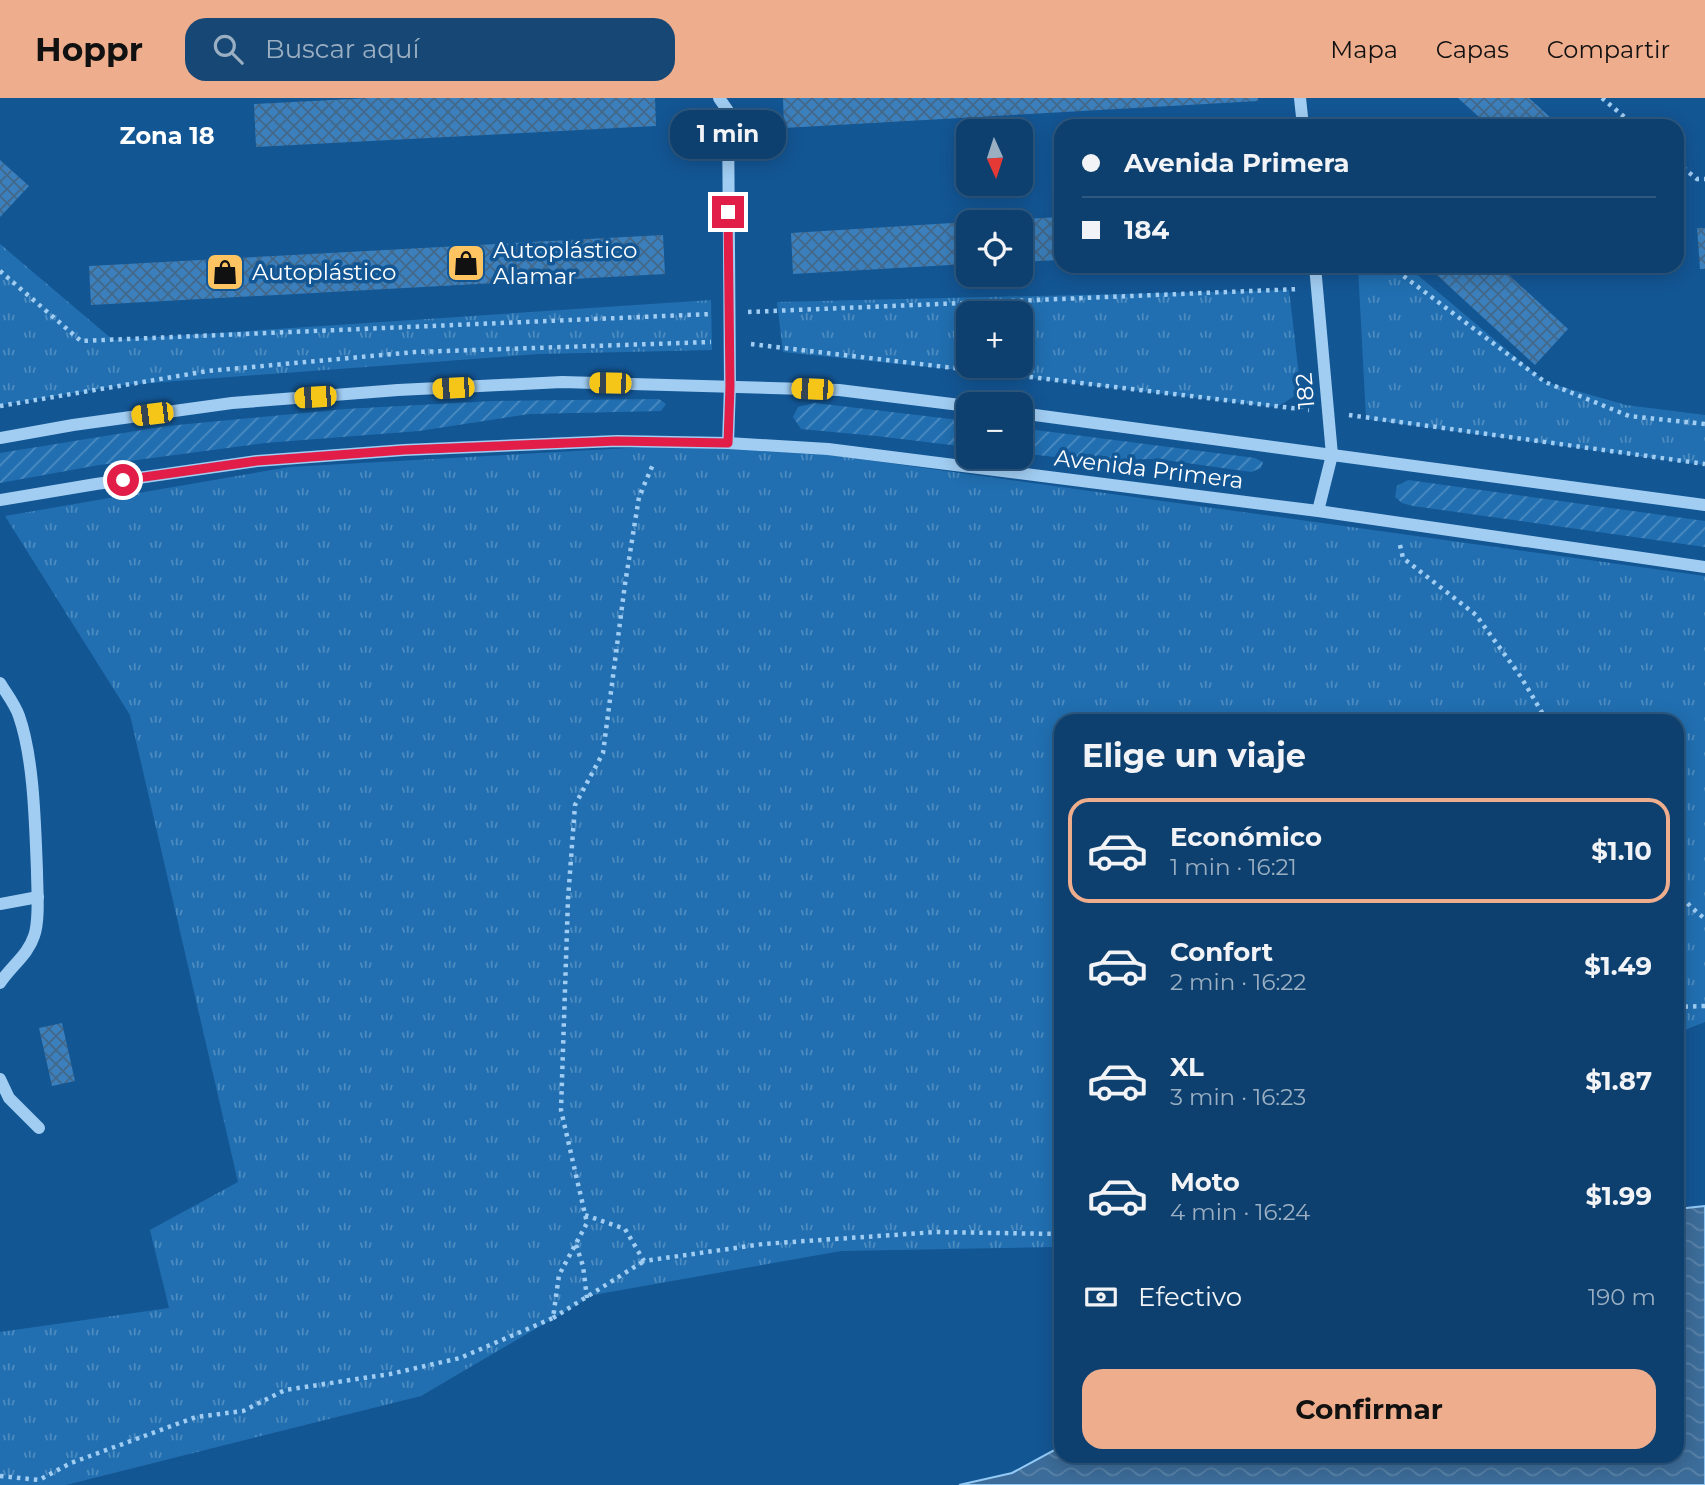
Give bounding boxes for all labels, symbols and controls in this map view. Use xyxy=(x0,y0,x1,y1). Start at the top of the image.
search box xyxy=(185,18,675,81)
text: Hoppr xyxy=(35,29,143,69)
icon: search xyxy=(209,30,247,68)
text: Buscar aquí xyxy=(265,33,419,65)
text: Mapa xyxy=(1330,35,1398,64)
text: Capas xyxy=(1436,35,1509,64)
text: Compartir xyxy=(1547,35,1670,64)
callout: 1 min xyxy=(670,110,786,159)
north arrow xyxy=(956,119,1032,196)
map controls xyxy=(956,119,1033,469)
text: 1 min xyxy=(697,120,759,148)
district label: Zona 18 xyxy=(119,121,215,150)
text: Avenida Primera xyxy=(1124,147,1350,179)
route end xyxy=(712,196,744,228)
button: locate xyxy=(956,210,1033,287)
text: 184 xyxy=(1124,214,1169,246)
place label: Autoplástico Alamar xyxy=(493,236,637,290)
shop icon: Autoplástico Alamar xyxy=(445,242,487,284)
shop icon: Autoplástico xyxy=(204,251,246,293)
place label: Autoplástico xyxy=(252,258,396,286)
button: + xyxy=(956,301,1033,378)
car xyxy=(589,372,632,394)
street label: 182 xyxy=(1289,372,1321,410)
car xyxy=(432,376,475,400)
car xyxy=(791,378,834,400)
car xyxy=(294,385,337,409)
button: − xyxy=(956,392,1033,469)
car xyxy=(130,401,175,427)
street label: Avenida Primera xyxy=(1053,444,1245,494)
route start xyxy=(107,464,139,496)
text: Elige un viaje xyxy=(1082,736,1306,775)
icon: car xyxy=(1086,819,1149,882)
text: Económico xyxy=(1170,821,1322,853)
text: $1.10 xyxy=(1591,835,1652,867)
text: 1 min · 16:21 xyxy=(1170,853,1297,881)
icon: car xyxy=(1086,934,1149,997)
text: Confort xyxy=(1170,936,1273,968)
text: $1.49 xyxy=(1584,950,1652,982)
text: 2 min · 16:22 xyxy=(1170,968,1306,996)
icon: car xyxy=(1086,1049,1149,1112)
text: XL xyxy=(1170,1051,1204,1083)
text: $1.87 xyxy=(1585,1065,1652,1097)
text: 3 min · 16:23 xyxy=(1170,1083,1306,1111)
icon: car xyxy=(1086,1164,1149,1227)
text: Moto xyxy=(1170,1166,1240,1198)
text: $1.99 xyxy=(1586,1180,1652,1212)
text: 4 min · 16:24 xyxy=(1170,1198,1310,1226)
icon: cash xyxy=(1082,1278,1120,1316)
text: Efectivo xyxy=(1138,1281,1242,1313)
text: 190 m xyxy=(1588,1283,1656,1311)
button: Confirmar xyxy=(1082,1369,1656,1449)

